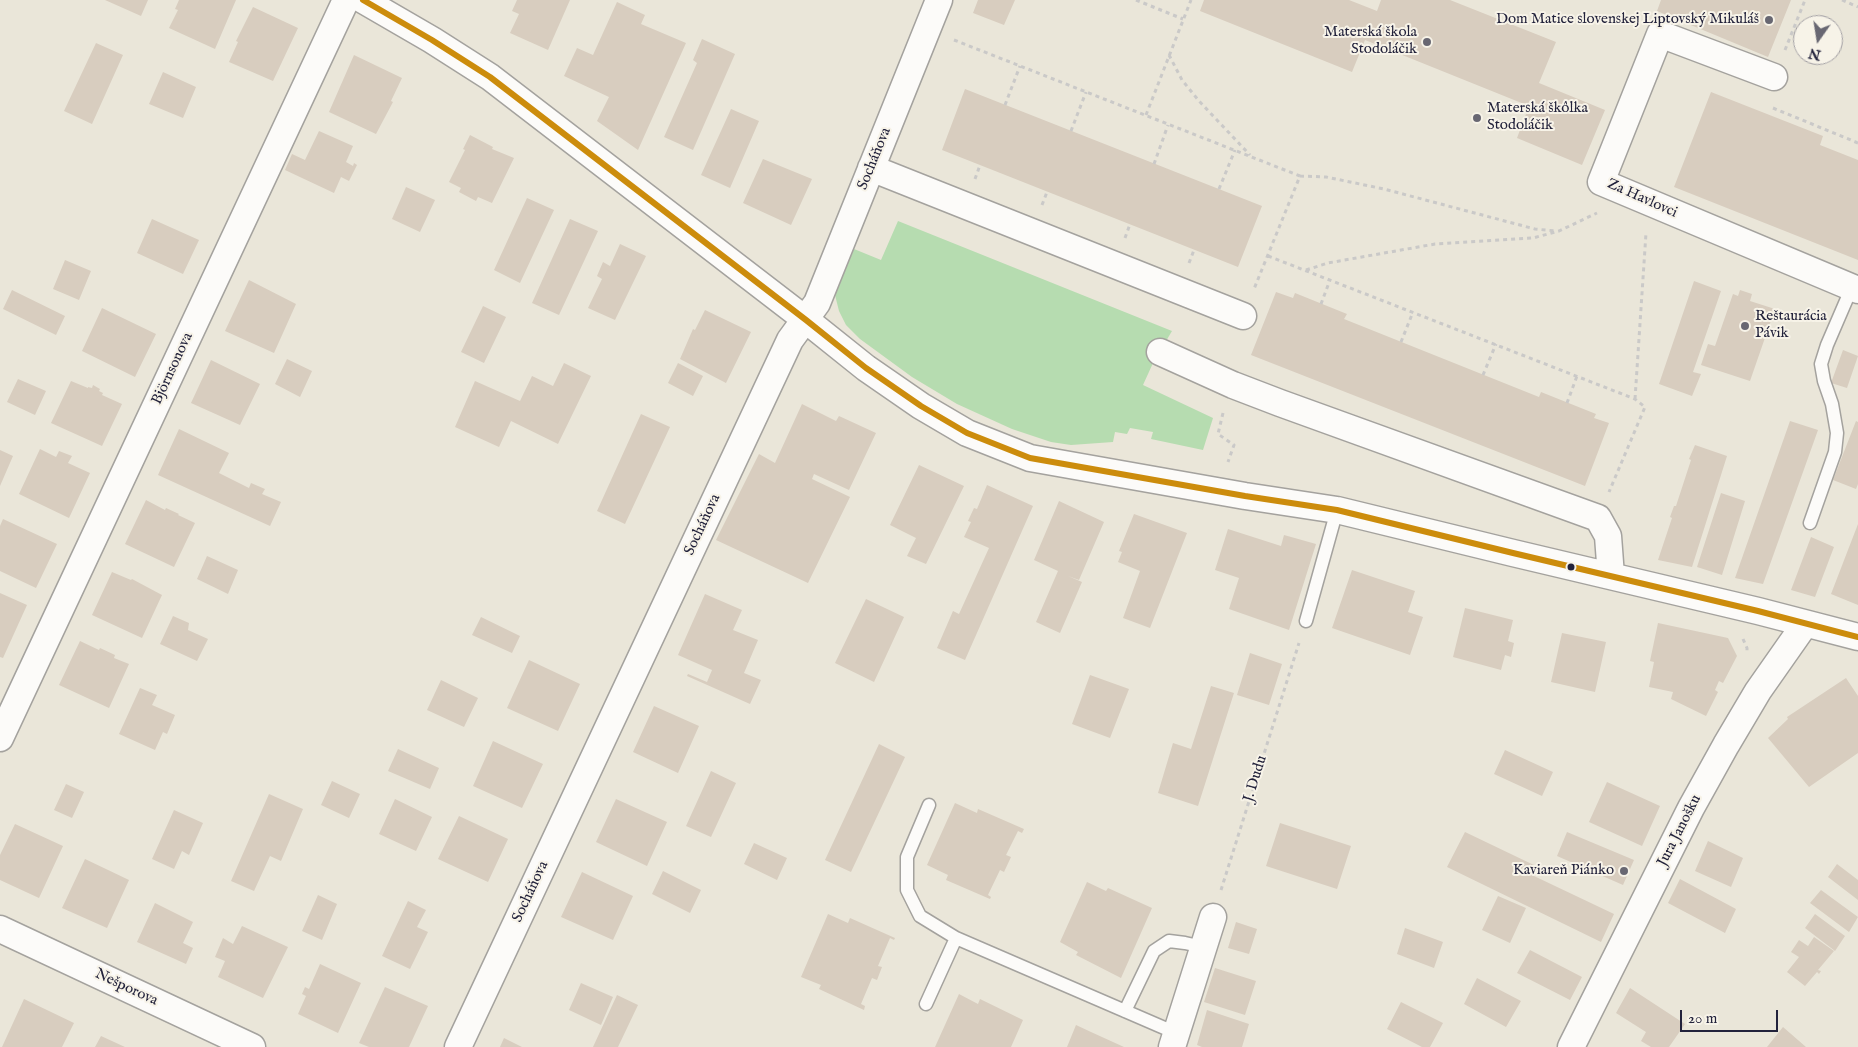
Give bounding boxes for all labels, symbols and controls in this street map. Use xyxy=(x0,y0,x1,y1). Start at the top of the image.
place label: Dom Matice slovenskej Liptovský Mikuláš xyxy=(1496,11,1759,29)
marker: Dom Matice slovenskej Liptovský Mikuláš xyxy=(1763,14,1775,26)
north arrow xyxy=(1793,15,1843,65)
place label: Materská škola Stodoláčik xyxy=(1324,24,1417,59)
marker: Materská škola Stodoláčik xyxy=(1421,36,1433,48)
text: N xyxy=(1807,44,1823,64)
place label: Materská škôlka Stodoláčik xyxy=(1487,100,1588,135)
marker: Materská škôlka Stodoláčik xyxy=(1471,112,1483,124)
street label: Socháňova xyxy=(854,125,896,193)
street label: Za Havlovci xyxy=(1604,176,1680,222)
place label: Reštaurácia Pávik xyxy=(1755,308,1827,343)
marker: Reštaurácia Pávik xyxy=(1739,320,1751,332)
street label: Björnsonova xyxy=(148,330,198,408)
street label: Socháňova xyxy=(681,491,725,559)
unlabelled marker xyxy=(1566,562,1576,572)
street label: J. Dudu xyxy=(1240,754,1272,804)
street label: Jura Janošku xyxy=(1654,792,1706,870)
street label: Socháňova xyxy=(509,858,553,926)
place label: Kaviareň Piánko xyxy=(1513,862,1614,880)
marker: Kaviareň Piánko xyxy=(1618,865,1630,877)
street label: Nešporova xyxy=(92,966,160,1010)
scale bar xyxy=(1683,1000,1780,1032)
text: 20 m xyxy=(1688,1009,1717,1028)

